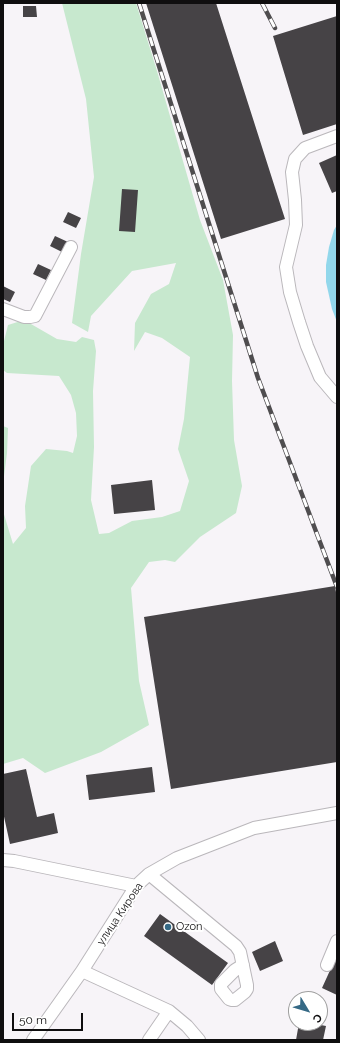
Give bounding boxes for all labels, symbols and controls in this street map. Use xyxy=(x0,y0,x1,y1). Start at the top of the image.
street label: улица Кирова xyxy=(94,880,146,948)
place label: Ozon xyxy=(176,920,203,934)
marker: Ozon xyxy=(163,922,173,932)
north arrow xyxy=(288,991,328,1031)
scale bar xyxy=(14,1005,85,1031)
text: С xyxy=(310,1011,325,1025)
text: 50 m xyxy=(19,1013,47,1027)

